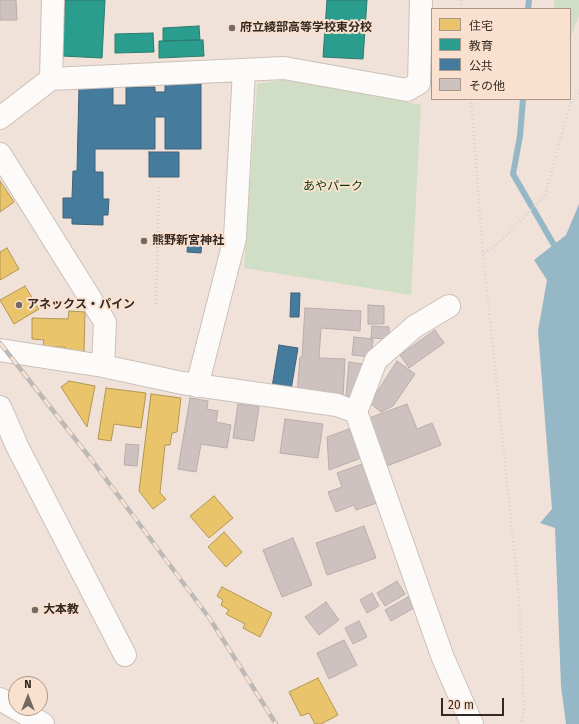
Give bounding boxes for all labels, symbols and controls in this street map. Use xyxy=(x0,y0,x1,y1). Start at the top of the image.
legend xyxy=(431,8,571,100)
text: 住宅 xyxy=(469,19,493,33)
place label: 府立綾部高等学校東分校 xyxy=(240,21,372,35)
marker: 府立綾部高等学校東分校 xyxy=(227,23,237,33)
text: 教育 xyxy=(469,39,493,53)
text: 公共 xyxy=(469,59,493,73)
text: その他 xyxy=(469,79,505,93)
park label: あやパーク xyxy=(303,180,363,194)
place label: 熊野新宮神社 xyxy=(152,234,224,248)
marker: 熊野新宮神社 xyxy=(139,236,149,246)
place label: アネックス・パイン xyxy=(27,298,135,312)
marker: アネックス・パイン xyxy=(14,300,24,310)
place label: 大本教 xyxy=(43,603,79,617)
marker: 大本教 xyxy=(30,605,40,615)
north arrow xyxy=(8,676,48,716)
text: N xyxy=(24,678,32,691)
scale bar xyxy=(443,690,506,716)
text: 20 m xyxy=(448,698,474,712)

